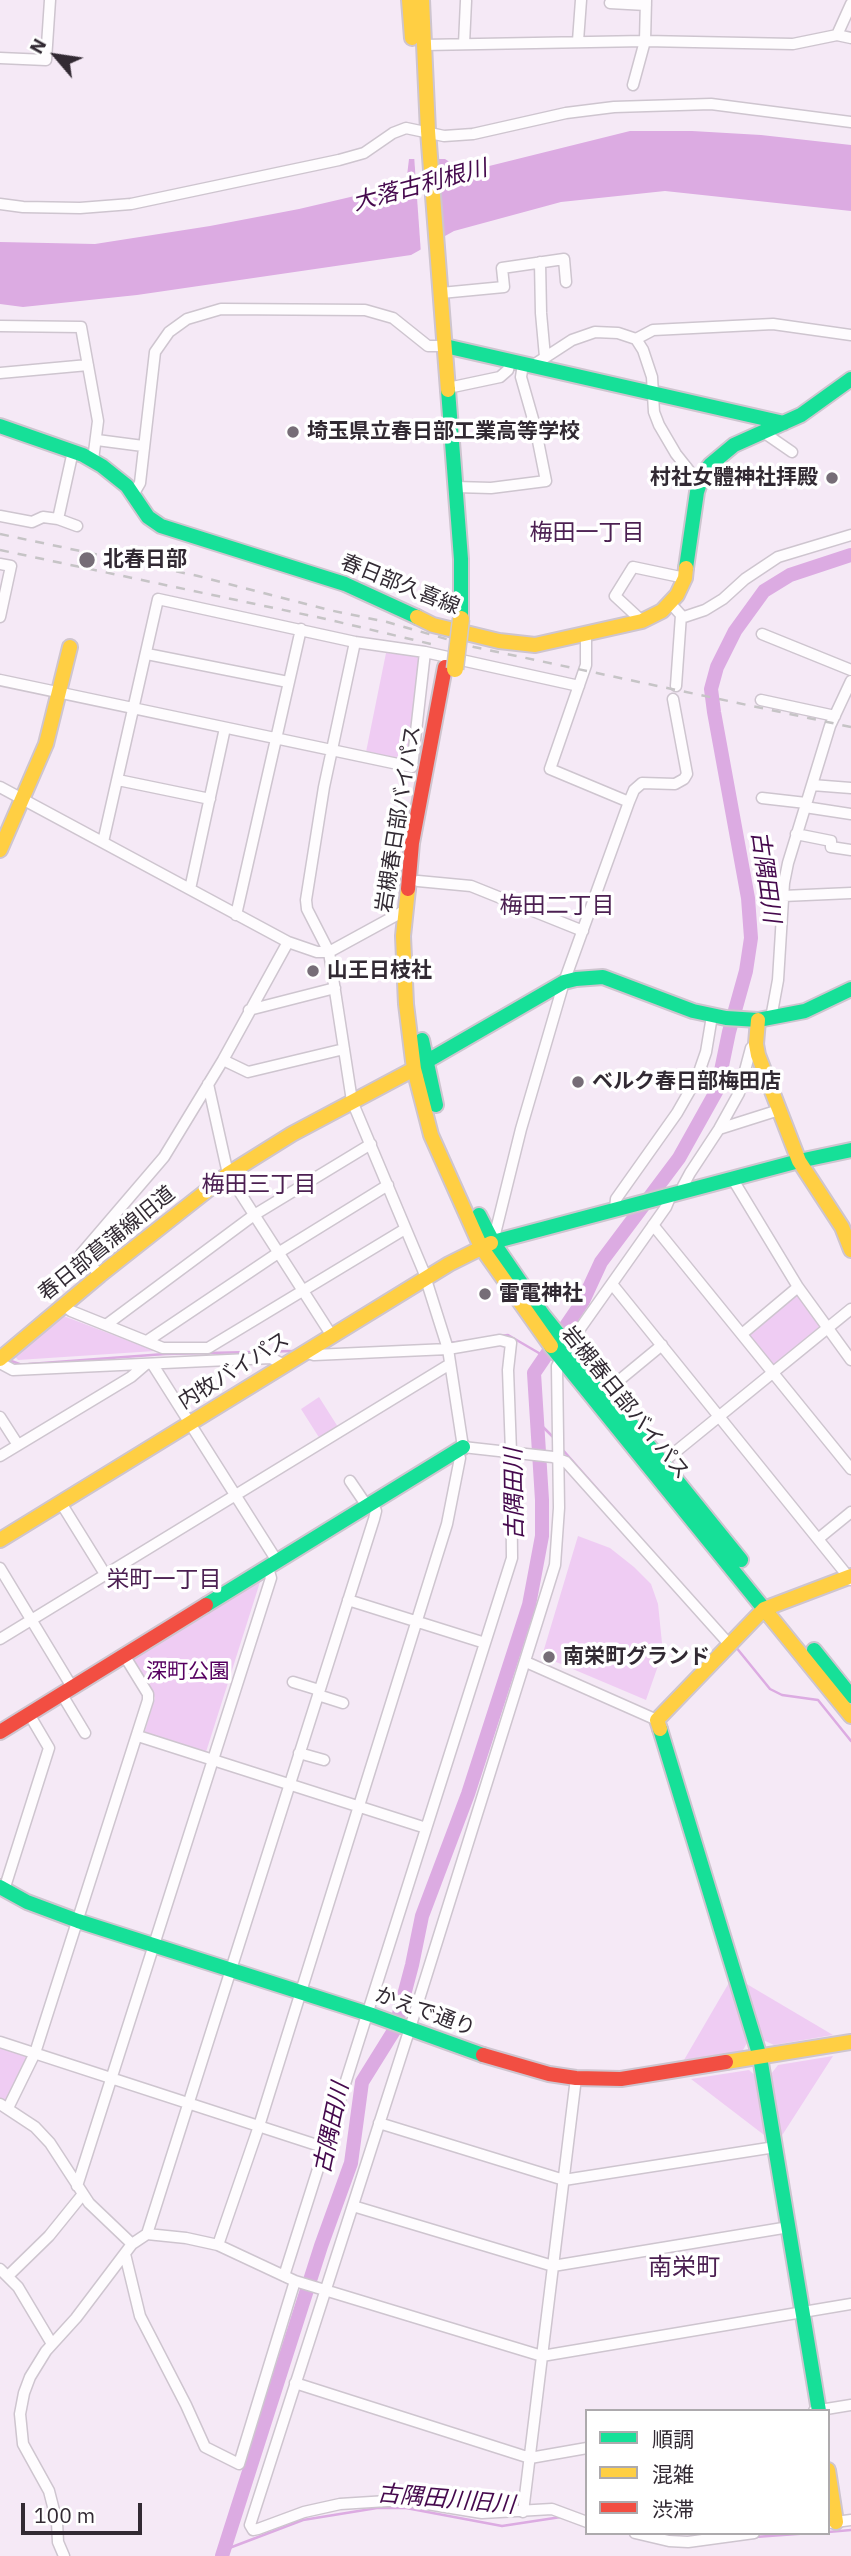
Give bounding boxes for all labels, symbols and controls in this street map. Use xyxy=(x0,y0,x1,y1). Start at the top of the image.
north arrow xyxy=(21,21,91,91)
text: N xyxy=(24,34,51,58)
water label: 大落古利根川 xyxy=(350,155,490,217)
place label: 埼玉県立春日部工業高等学校 xyxy=(307,419,580,445)
marker: 埼玉県立春日部工業高等学校 xyxy=(285,424,301,440)
place label: 村社女體神社拝殿 xyxy=(650,465,818,491)
marker: 村社女體神社拝殿 xyxy=(824,470,840,486)
district label: 梅田一丁目 xyxy=(530,519,644,547)
place label: 北春日部 xyxy=(103,547,187,573)
marker: 北春日部 xyxy=(77,550,97,570)
street label: 春日部久喜線 xyxy=(337,550,463,620)
street label: 岩槻春日部バイパス xyxy=(372,724,426,914)
water label: 古隅田川 xyxy=(745,830,785,924)
district label: 梅田二丁目 xyxy=(500,892,614,920)
place label: 山王日枝社 xyxy=(327,958,432,984)
marker: 山王日枝社 xyxy=(305,963,321,979)
place label: ベルク春日部梅田店 xyxy=(592,1069,781,1095)
marker: ベルク春日部梅田店 xyxy=(570,1074,586,1090)
district label: 梅田三丁目 xyxy=(202,1171,316,1199)
street label: 春日部菖蒲線旧道 xyxy=(34,1181,180,1307)
place label: 雷電神社 xyxy=(499,1281,583,1307)
marker: 雷電神社 xyxy=(477,1286,493,1302)
street label: 岩槻春日部バイパス xyxy=(556,1322,694,1484)
street label: 内牧バイパス xyxy=(174,1327,294,1415)
water label: 古隅田川 xyxy=(500,1448,530,1540)
district label: 栄町一丁目 xyxy=(107,1566,221,1594)
place label: 南栄町グランド xyxy=(563,1644,710,1670)
marker: 南栄町グランド xyxy=(541,1649,557,1665)
park label: 深町公園 xyxy=(146,1659,230,1685)
street label: かえで通り xyxy=(371,1982,479,2042)
water label: 古隅田川 xyxy=(309,2080,355,2176)
district label: 南栄町 xyxy=(648,2254,720,2282)
legend xyxy=(585,2409,830,2535)
text: 順調 xyxy=(652,2425,694,2453)
text: 混雑 xyxy=(652,2460,694,2488)
water label: 古隅田川旧川 xyxy=(376,2480,516,2520)
scale bar xyxy=(24,2490,145,2534)
text: 渋滞 xyxy=(652,2495,694,2523)
text: 100 m xyxy=(34,2501,95,2529)

